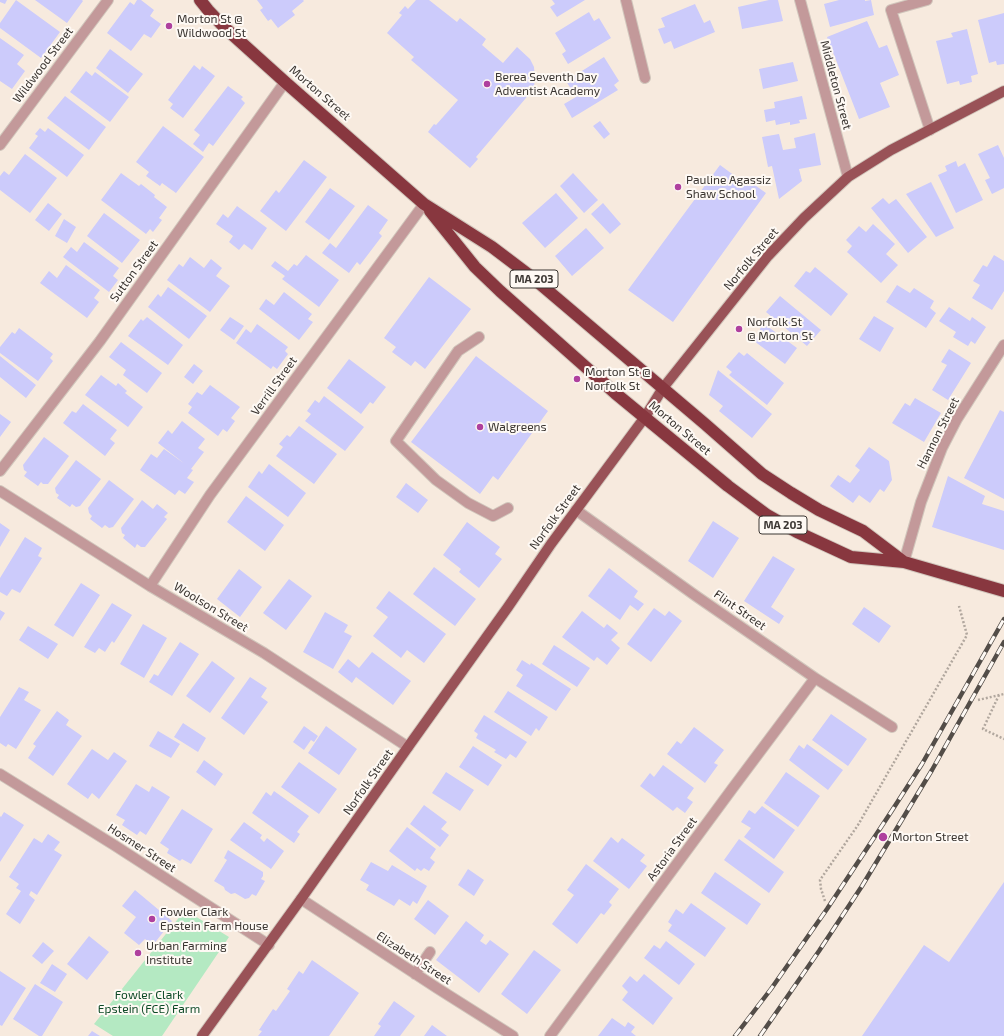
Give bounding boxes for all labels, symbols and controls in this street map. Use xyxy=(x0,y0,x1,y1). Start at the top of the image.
place label: Morton St @ Wildwood St xyxy=(177,12,246,40)
marker: Morton St @ Wildwood St xyxy=(164,21,174,31)
street label: Wildwood Street xyxy=(10,24,76,106)
street label: Middleton Street xyxy=(817,39,855,131)
street label: Morton Street xyxy=(286,62,354,124)
place label: Berea Seventh Day Adventist Academy xyxy=(495,70,600,98)
marker: Berea Seventh Day Adventist Academy xyxy=(482,79,492,89)
place label: Pauline Agassiz Shaw School xyxy=(686,173,771,201)
marker: Pauline Agassiz Shaw School xyxy=(673,182,683,192)
street label: Norfolk Street xyxy=(721,225,781,293)
street label: Sutton Street xyxy=(107,237,161,305)
road number: MA 203 xyxy=(510,270,558,288)
place label: Norfolk St @ Morton St xyxy=(747,315,813,343)
marker: Norfolk St @ Morton St xyxy=(734,324,744,334)
street label: Verrill Street xyxy=(248,354,300,418)
place label: Morton St @ Norfolk St xyxy=(585,365,651,393)
marker: Morton St @ Norfolk St xyxy=(572,374,582,384)
street label: Hannon Street xyxy=(914,395,962,471)
street label: Morton Street xyxy=(646,398,714,458)
place label: Walgreens xyxy=(488,420,547,434)
marker: Walgreens xyxy=(475,422,485,432)
street label: Norfolk Street xyxy=(527,482,583,552)
road number: MA 203 xyxy=(759,516,807,534)
street label: Woolson Street xyxy=(171,579,251,635)
street label: Flint Street xyxy=(711,587,769,633)
street label: Norfolk Street xyxy=(340,746,396,818)
street label: Astoria Street xyxy=(644,814,700,884)
street label: Hosmer Street xyxy=(105,821,179,875)
place label: Morton Street xyxy=(892,830,969,844)
marker: Morton Street xyxy=(877,831,889,843)
place label: Fowler Clark Epstein Farm House xyxy=(160,905,268,933)
marker: Fowler Clark Epstein Farm House xyxy=(147,914,157,924)
street label: Elizabeth Street xyxy=(374,928,454,988)
place label: Urban Farming Institute xyxy=(146,939,227,967)
marker: Urban Farming Institute xyxy=(133,948,143,958)
park label: Fowler Clark Epstein (FCE) Farm xyxy=(98,988,200,1016)

